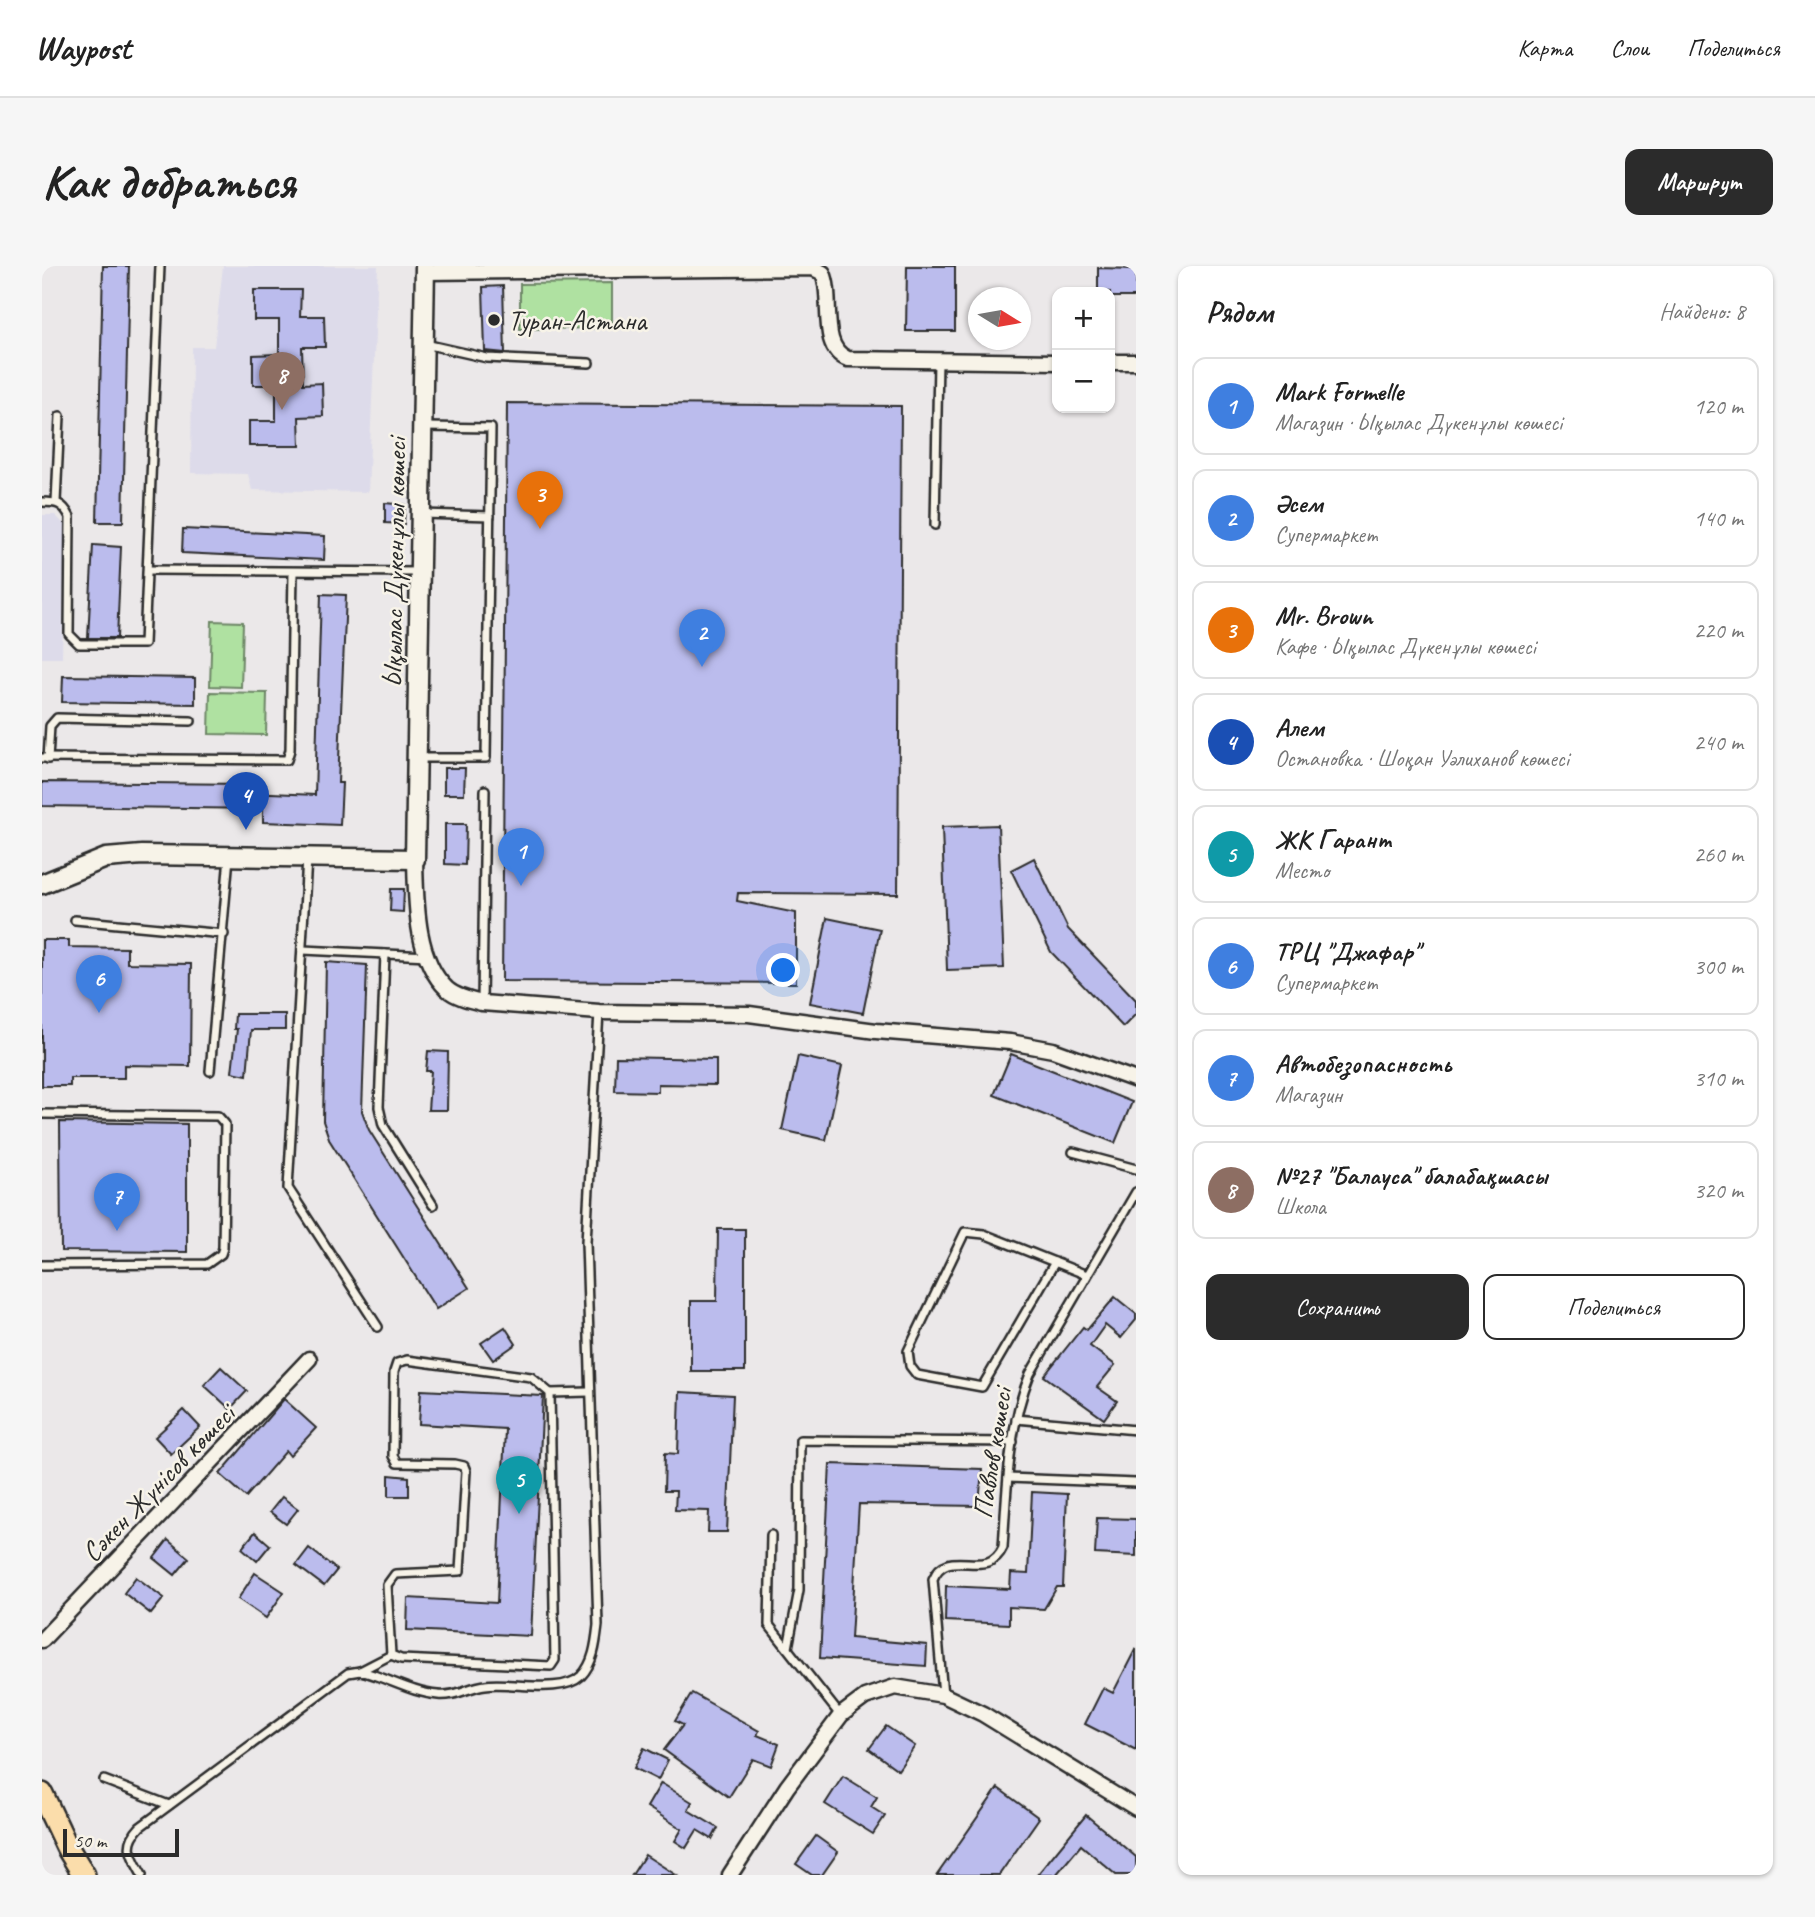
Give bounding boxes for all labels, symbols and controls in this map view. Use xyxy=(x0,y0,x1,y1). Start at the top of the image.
text: Waypost xyxy=(35,27,131,69)
text: Карта xyxy=(1518,33,1572,63)
text: Слои xyxy=(1610,33,1649,63)
text: Поделиться xyxy=(1687,33,1780,63)
button: Маршрут xyxy=(1625,149,1773,215)
text: Как добраться xyxy=(42,151,295,213)
north arrow xyxy=(968,287,1031,350)
map controls xyxy=(1052,287,1115,413)
button: + xyxy=(1052,287,1115,350)
text: Рядом xyxy=(1206,293,1273,331)
text: Найдено: 8 xyxy=(1659,297,1745,326)
place label: Туран-Астана xyxy=(508,303,648,338)
marker: Туран-Астана xyxy=(486,312,502,328)
button: − xyxy=(1052,350,1115,413)
pin: 8 xyxy=(259,352,305,410)
text: Mark Formelle xyxy=(1275,375,1403,408)
text: 1 xyxy=(1226,392,1236,421)
text: 120 m xyxy=(1694,392,1743,421)
text: Магазин · Ықылас Дүкенұлы көшесі xyxy=(1275,408,1562,437)
street label: Ықылас Дүкенұлы көшесі xyxy=(374,433,414,687)
pin: 3 xyxy=(517,471,563,529)
text: Әсем xyxy=(1275,487,1323,520)
text: 2 xyxy=(1226,504,1236,533)
text: 140 m xyxy=(1694,504,1743,533)
text: Супермаркет xyxy=(1275,520,1378,549)
text: Mr. Brown xyxy=(1275,599,1373,632)
pin: 2 xyxy=(679,609,725,667)
text: 3 xyxy=(1226,616,1236,645)
text: 220 m xyxy=(1694,616,1743,645)
text: Кафе · Ықылас Дүкенұлы көшесі xyxy=(1275,632,1536,661)
text: Алем xyxy=(1275,711,1324,744)
text: 4 xyxy=(1226,728,1236,757)
text: 240 m xyxy=(1694,728,1743,757)
text: Остановка · Шоқан Уәлиханов көшесі xyxy=(1275,744,1569,773)
pin: 4 xyxy=(223,772,269,830)
text: ЖК Гарант xyxy=(1275,823,1392,856)
pin: 1 xyxy=(498,828,544,886)
text: 5 xyxy=(1226,840,1236,869)
text: 260 m xyxy=(1694,840,1743,869)
text: Место xyxy=(1275,856,1329,885)
text: ТРЦ "Джафар" xyxy=(1275,935,1419,968)
text: 6 xyxy=(1226,952,1236,981)
text: 300 m xyxy=(1694,952,1743,981)
your location xyxy=(766,953,800,987)
pin: 6 xyxy=(76,955,122,1013)
text: Супермаркет xyxy=(1275,968,1378,997)
text: Автобезопасность xyxy=(1275,1047,1451,1080)
text: 7 xyxy=(1226,1064,1236,1093)
text: 310 m xyxy=(1694,1064,1743,1093)
text: Магазин xyxy=(1275,1080,1342,1109)
text: №27 "Балауса" балабақшасы xyxy=(1275,1159,1547,1192)
pin: 7 xyxy=(94,1173,140,1231)
text: 8 xyxy=(1226,1176,1236,1205)
text: 320 m xyxy=(1694,1176,1743,1205)
text: Школа xyxy=(1275,1192,1326,1221)
button: Сохранить xyxy=(1206,1274,1469,1340)
button: Поделиться xyxy=(1483,1274,1745,1340)
street label: Павлов көшесі xyxy=(964,1382,1020,1521)
street label: Сәкен Жүнісов көшесі xyxy=(74,1394,245,1569)
pin: 5 xyxy=(496,1456,542,1514)
scale bar xyxy=(63,1826,178,1858)
text: 50 m xyxy=(74,1829,106,1853)

